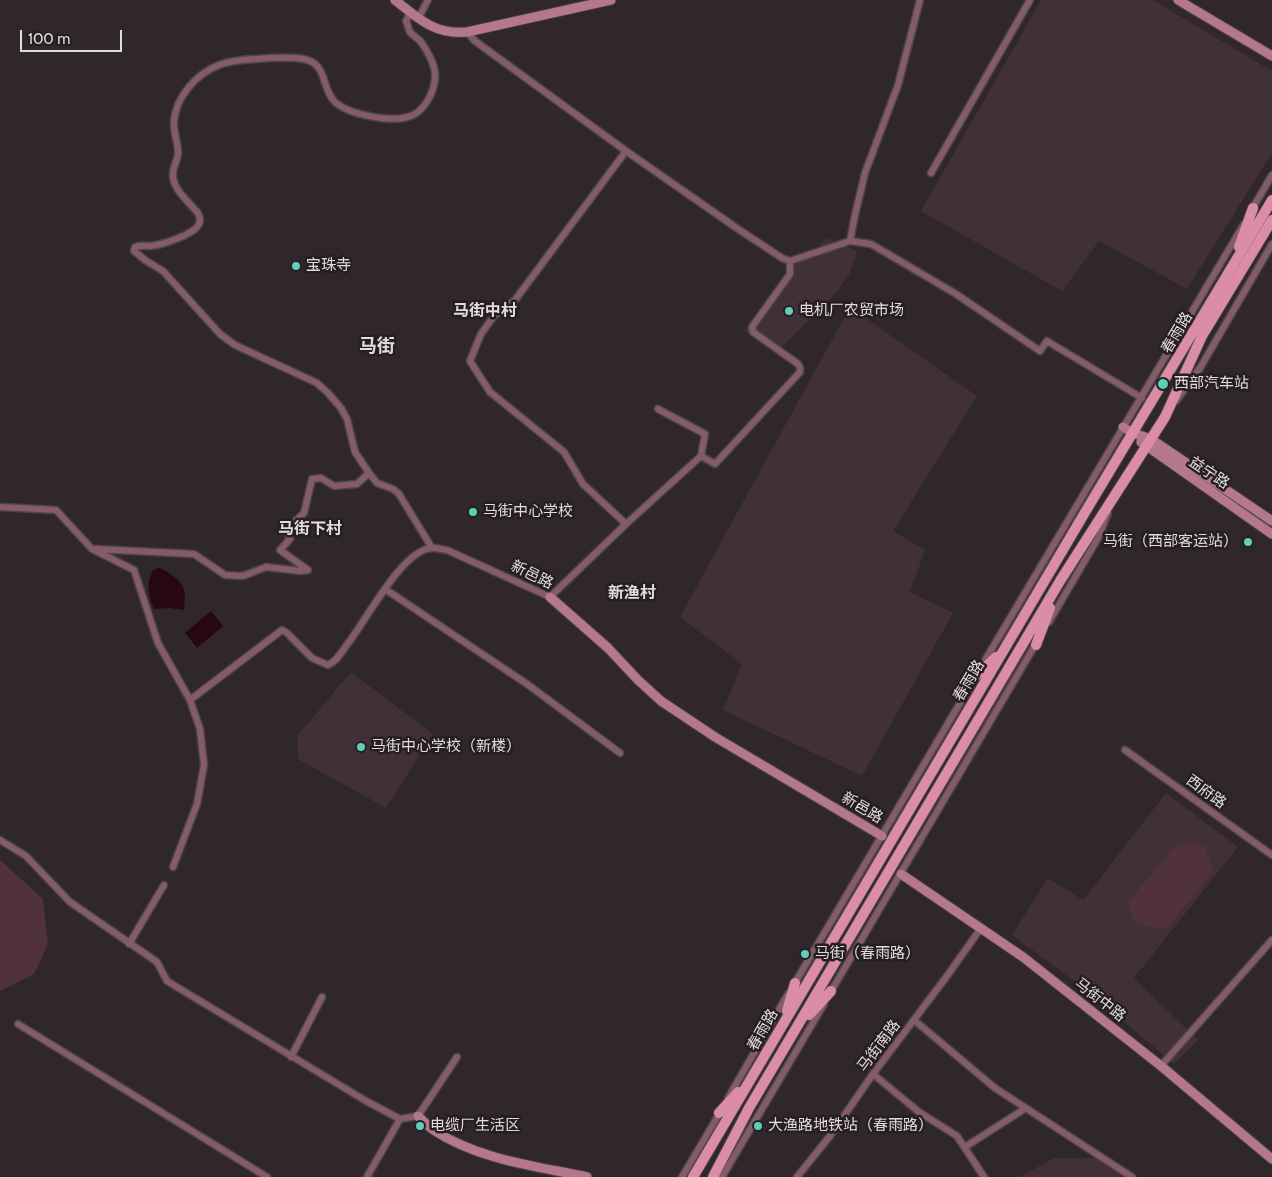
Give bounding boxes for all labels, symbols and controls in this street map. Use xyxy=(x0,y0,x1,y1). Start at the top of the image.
scale bar xyxy=(22,20,125,52)
text: 100 m xyxy=(28,30,70,48)
place label: 宝珠寺 xyxy=(306,257,351,275)
marker: 宝珠寺 xyxy=(290,260,302,272)
district label: 马街中村 xyxy=(453,301,517,321)
place label: 电机厂农贸市场 xyxy=(799,302,904,320)
marker: 电机厂农贸市场 xyxy=(783,305,795,317)
street label: 春雨路 xyxy=(1158,309,1196,357)
district label: 马街 xyxy=(359,336,395,358)
place label: 西部汽车站 xyxy=(1174,375,1249,393)
marker: 西部汽车站 xyxy=(1156,377,1170,391)
street label: 益宁路 xyxy=(1185,453,1233,493)
place label: 马街中心学校 xyxy=(483,503,573,521)
marker: 马街中心学校 xyxy=(467,506,479,518)
district label: 马街下村 xyxy=(278,519,342,539)
place label: 马街（西部客运站） xyxy=(1103,533,1238,551)
marker: 马街（西部客运站） xyxy=(1242,536,1254,548)
street label: 新邑路 xyxy=(508,557,556,593)
district label: 新渔村 xyxy=(608,583,656,603)
street label: 春雨路 xyxy=(950,657,988,705)
place label: 马街中心学校（新楼） xyxy=(371,738,521,756)
marker: 马街中心学校（新楼） xyxy=(355,741,367,753)
street label: 西府路 xyxy=(1183,771,1229,813)
street label: 新邑路 xyxy=(838,789,886,827)
place label: 马街（春雨路） xyxy=(815,945,920,963)
marker: 马街（春雨路） xyxy=(799,948,811,960)
street label: 马街中路 xyxy=(1071,974,1129,1026)
street label: 春雨路 xyxy=(744,1006,782,1054)
street label: 马街南路 xyxy=(854,1017,904,1075)
place label: 电缆厂生活区 xyxy=(430,1117,520,1135)
place label: 大渔路地铁站（春雨路） xyxy=(768,1117,933,1135)
marker: 电缆厂生活区 xyxy=(414,1120,426,1132)
marker: 大渔路地铁站（春雨路） xyxy=(752,1120,764,1132)

